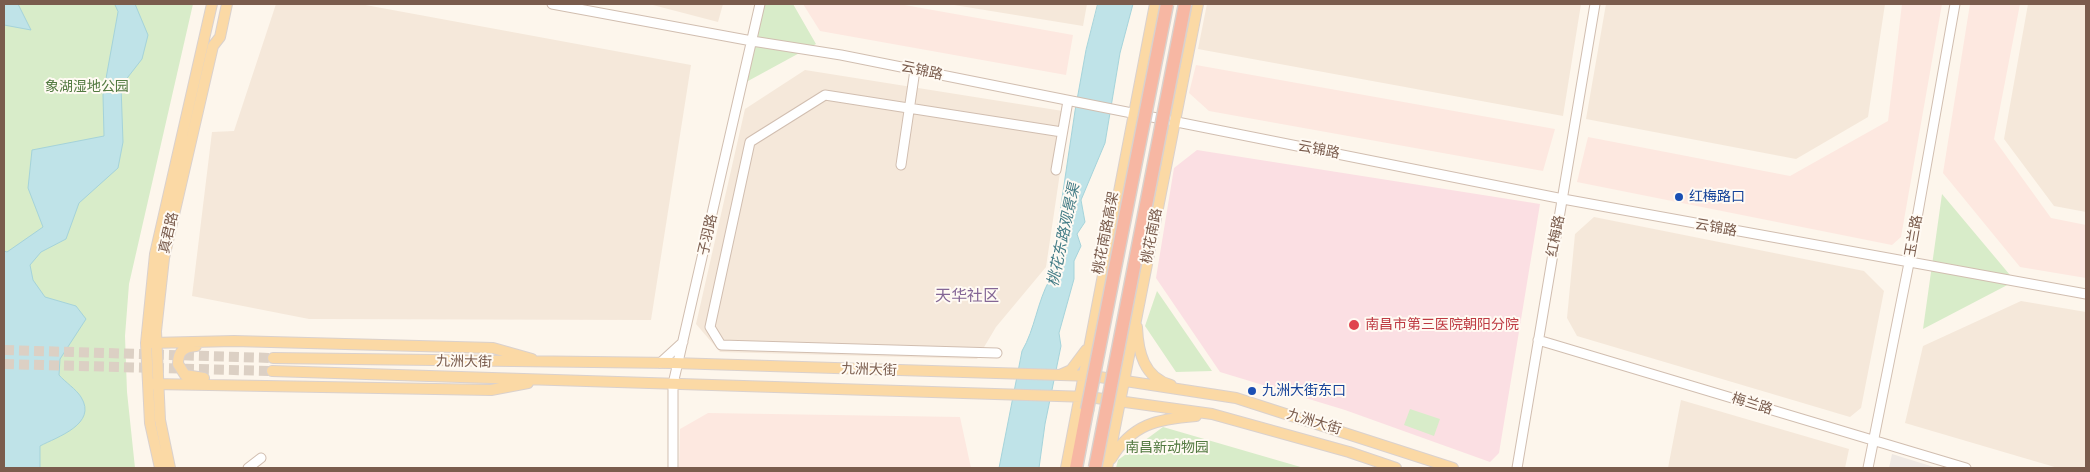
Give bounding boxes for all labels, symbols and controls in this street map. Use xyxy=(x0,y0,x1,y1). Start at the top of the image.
street label: 云锦路 xyxy=(900,58,944,84)
park label: 象湖湿地公园 xyxy=(45,79,129,95)
street label: 云锦路 xyxy=(1297,138,1341,162)
water label: 桃花东路观景渠 xyxy=(1044,182,1084,288)
place label: 红梅路口 xyxy=(1689,189,1745,205)
street label: 桃花南路高架 xyxy=(1090,190,1122,276)
marker: 红梅路口 xyxy=(1673,191,1685,203)
street label: 桃花南路 xyxy=(1138,207,1166,265)
street label: 真君路 xyxy=(156,211,182,255)
street label: 子羽路 xyxy=(695,213,721,257)
street label: 红梅路 xyxy=(1544,214,1568,258)
street label: 玉兰路 xyxy=(1902,214,1926,258)
street label: 云锦路 xyxy=(1694,216,1738,240)
district label: 天华社区 xyxy=(935,286,999,306)
place label: 南昌市第三医院朝阳分院 xyxy=(1365,317,1519,333)
marker: 南昌市第三医院朝阳分院 xyxy=(1347,318,1361,332)
street label: 九洲大街 xyxy=(436,353,492,371)
street label: 九洲大街 xyxy=(841,361,897,379)
place label: 九洲大街东口 xyxy=(1262,383,1346,399)
marker: 九洲大街东口 xyxy=(1246,385,1258,397)
street label: 梅兰路 xyxy=(1729,390,1775,418)
street label: 九洲大街 xyxy=(1285,406,1343,438)
park label: 南昌新动物园 xyxy=(1125,440,1209,456)

